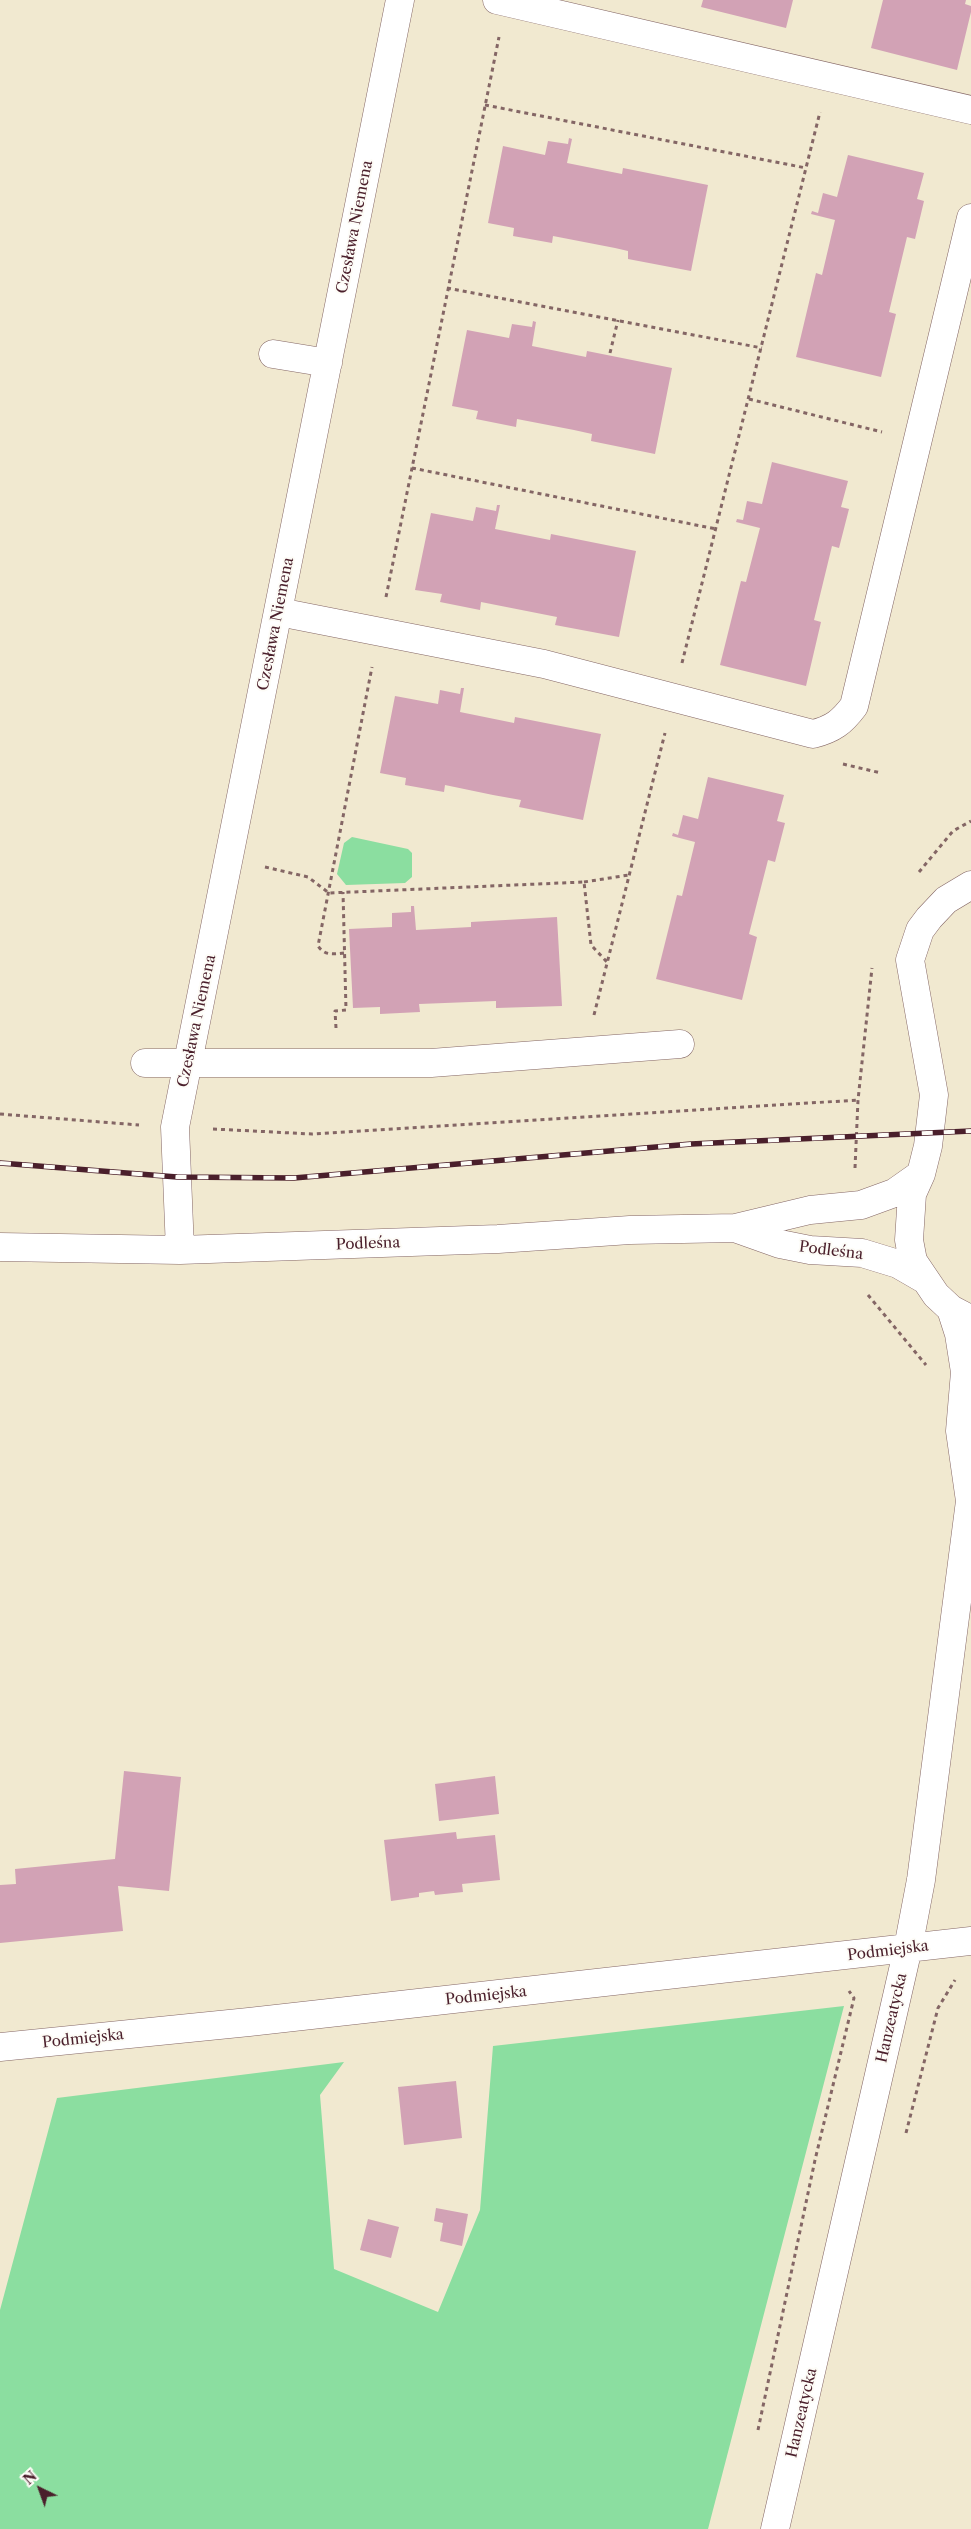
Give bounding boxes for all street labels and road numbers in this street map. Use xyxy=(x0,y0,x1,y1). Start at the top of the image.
street label: Czesława Niemena xyxy=(333,159,377,295)
street label: Czesława Niemena xyxy=(254,556,298,692)
street label: Czesława Niemena xyxy=(174,953,220,1089)
street label: Podleśna xyxy=(335,1234,401,1254)
street label: Podleśna xyxy=(798,1238,864,1264)
street label: Podmiejska xyxy=(846,1937,930,1965)
street label: Hanzeatycka xyxy=(873,1971,911,2065)
street label: Podmiejska xyxy=(444,1983,528,2009)
street label: Podmiejska xyxy=(41,2026,125,2052)
street label: Hanzeatycka xyxy=(783,2366,821,2460)

